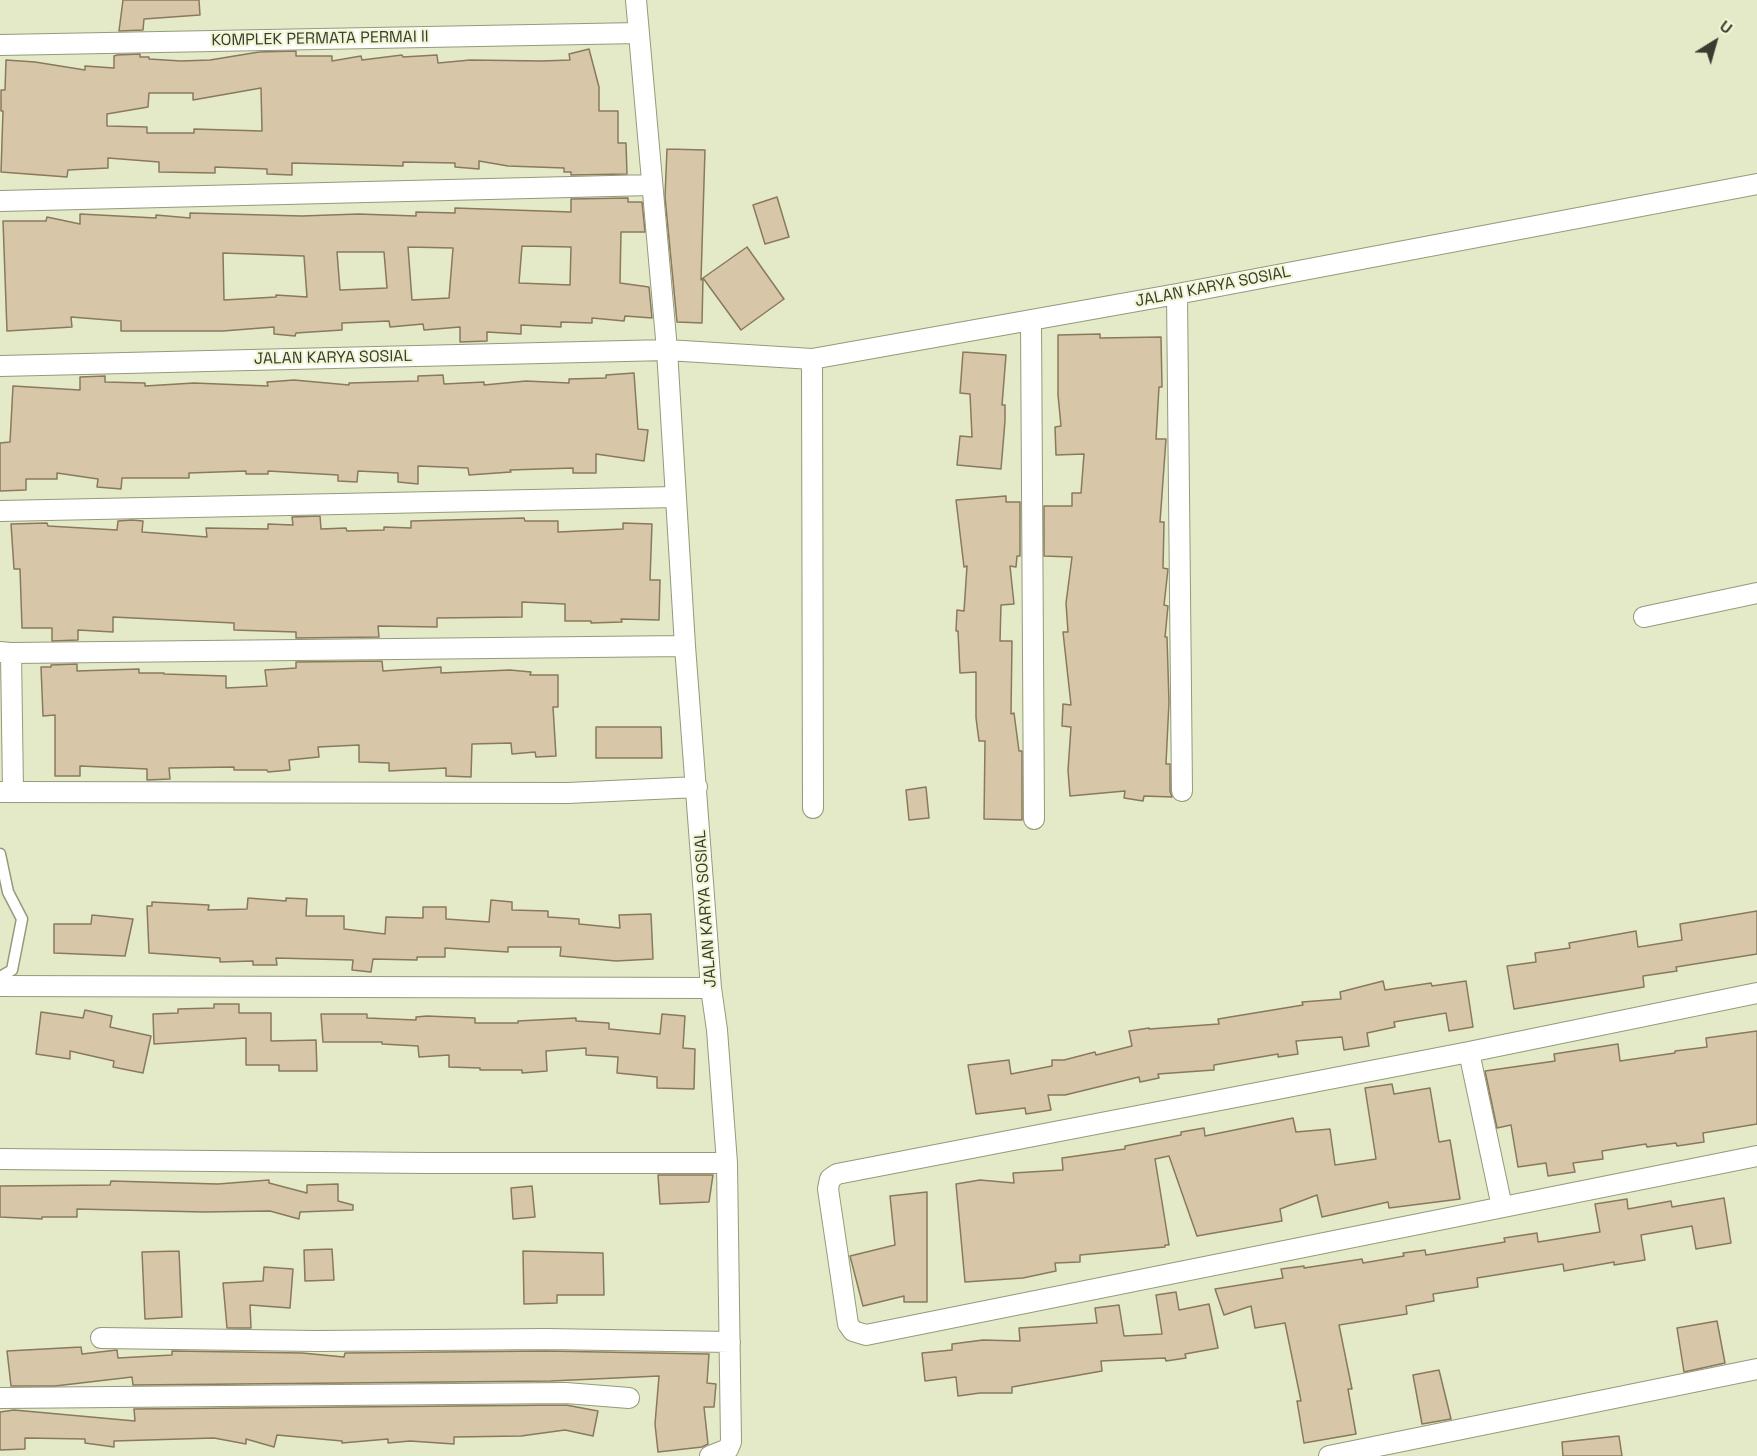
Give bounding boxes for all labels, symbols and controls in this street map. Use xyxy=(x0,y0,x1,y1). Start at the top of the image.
north arrow xyxy=(1685,12,1745,72)
text: U xyxy=(1716,16,1737,39)
street label: KOMPLEK PERMATA PERMAI II xyxy=(211,28,429,50)
street label: JALAN KARYA SOSIAL xyxy=(1134,262,1292,312)
street label: JALAN KARYA SOSIAL xyxy=(254,347,412,369)
street label: JALAN KARYA SOSIAL xyxy=(691,829,721,989)

